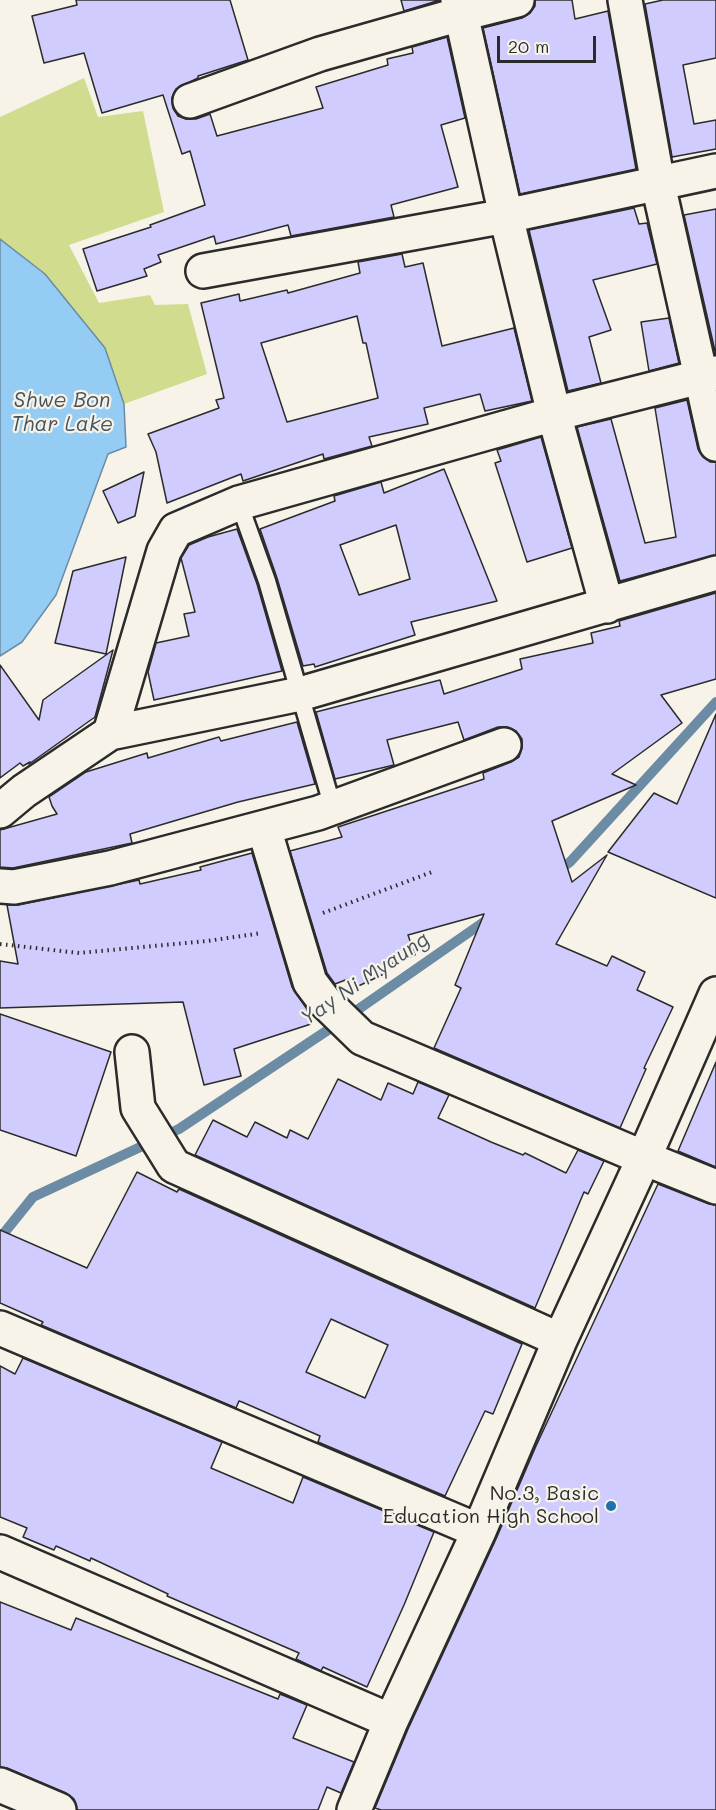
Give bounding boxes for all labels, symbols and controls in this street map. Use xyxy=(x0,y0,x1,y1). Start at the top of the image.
scale bar xyxy=(500,24,599,62)
text: 20 m xyxy=(508,34,549,58)
water label: Shwe Bon Thar Lake xyxy=(11,388,113,438)
water label: Yay Ni Myaung xyxy=(296,927,434,1031)
place label: No.3, Basic Education High School xyxy=(383,1482,599,1529)
marker: No.3, Basic Education High School xyxy=(604,1499,618,1513)

